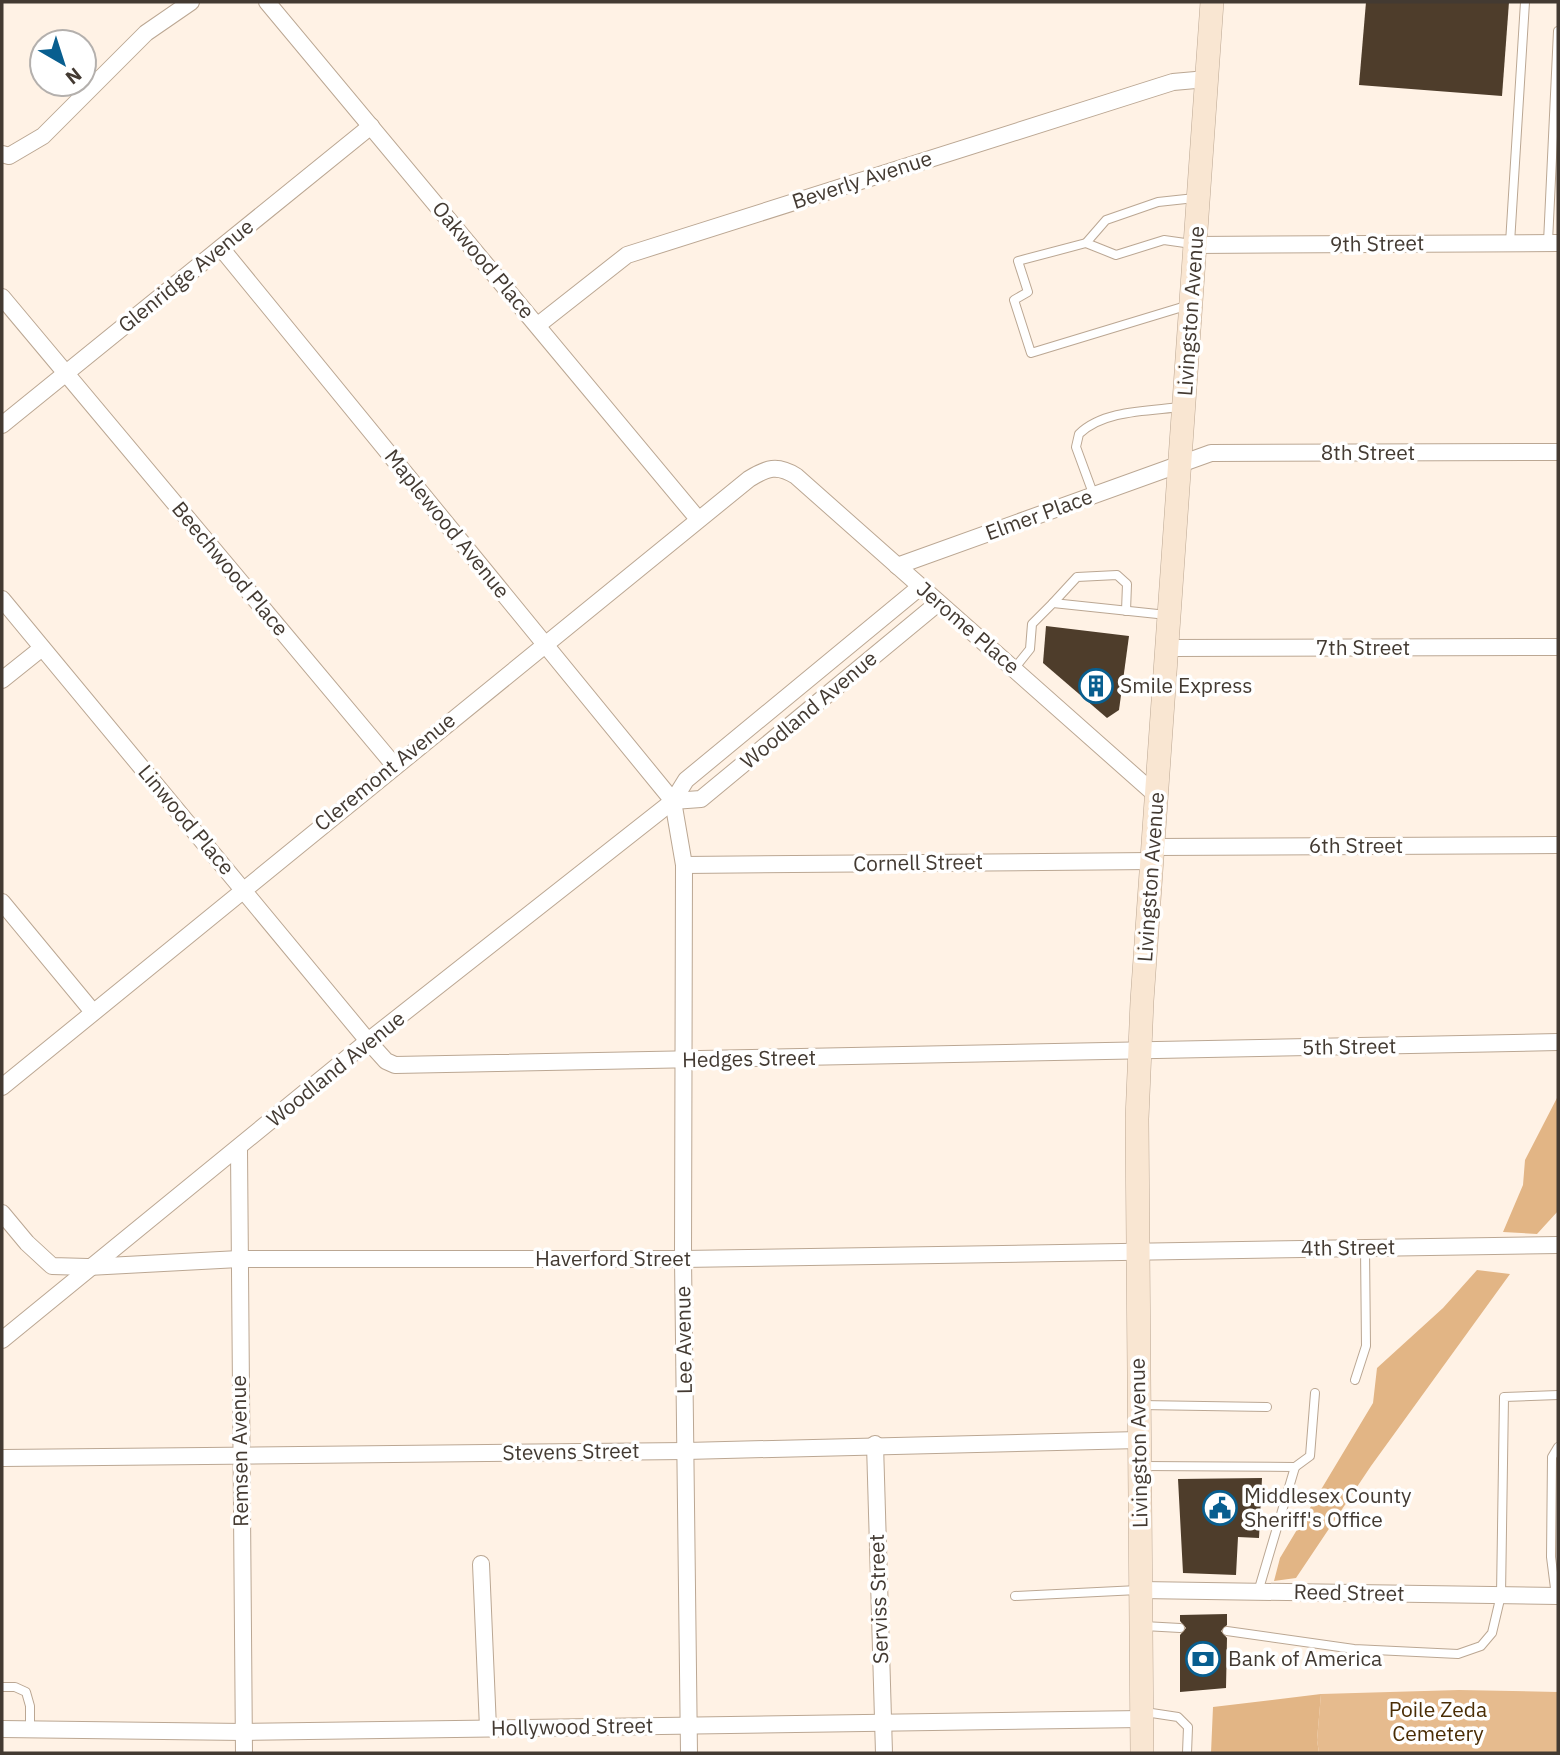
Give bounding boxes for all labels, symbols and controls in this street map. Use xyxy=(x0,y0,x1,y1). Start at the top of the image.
north arrow xyxy=(28,28,98,98)
text: N xyxy=(61,63,87,90)
street label: Beverly Avenue xyxy=(788,143,935,215)
street label: Oakwood Place xyxy=(426,195,541,324)
street label: Glenridge Avenue xyxy=(112,212,259,338)
street label: Livingston Avenue xyxy=(1170,225,1210,397)
street label: 9th Street xyxy=(1330,228,1424,258)
street label: 8th Street xyxy=(1321,438,1415,466)
street label: Maplewood Avenue xyxy=(379,443,517,604)
street label: Elmer Place xyxy=(981,482,1096,546)
street label: Beechwood Place xyxy=(166,495,295,642)
street label: Jerome Place xyxy=(911,575,1026,680)
street label: 7th Street xyxy=(1316,633,1410,661)
street label: Woodland Avenue xyxy=(734,644,883,775)
building icon: Smile Express xyxy=(1077,667,1115,705)
place label: Smile Express xyxy=(1120,671,1253,699)
street label: Cleremont Avenue xyxy=(308,706,461,837)
street label: Linwood Place xyxy=(132,758,241,880)
street label: Livingston Avenue xyxy=(1130,791,1170,963)
street label: 6th Street xyxy=(1309,831,1403,859)
street label: Cornell Street xyxy=(853,847,983,877)
street label: Woodland Avenue xyxy=(260,1004,410,1133)
street label: 5th Street xyxy=(1302,1031,1396,1061)
street label: Hedges Street xyxy=(682,1043,816,1073)
street label: 4th Street xyxy=(1301,1232,1395,1262)
street label: Haverford Street xyxy=(535,1244,691,1272)
street label: Lee Avenue xyxy=(668,1286,698,1394)
street label: Livingston Avenue xyxy=(1123,1358,1153,1528)
street label: Remsen Avenue xyxy=(224,1375,254,1527)
street label: Stevens Street xyxy=(502,1436,640,1466)
place label: Middlesex County Sheriff's Office xyxy=(1244,1481,1412,1533)
public building icon: Middlesex County Sheriff's Office xyxy=(1201,1489,1239,1527)
street label: Serviss Street xyxy=(862,1534,894,1665)
street label: Reed Street xyxy=(1293,1577,1405,1607)
bank icon: Bank of America xyxy=(1184,1640,1222,1678)
place label: Bank of America xyxy=(1228,1644,1382,1672)
park label: Poile Zeda Cemetery xyxy=(1389,1695,1487,1747)
street label: Hollywood Street xyxy=(491,1711,653,1741)

